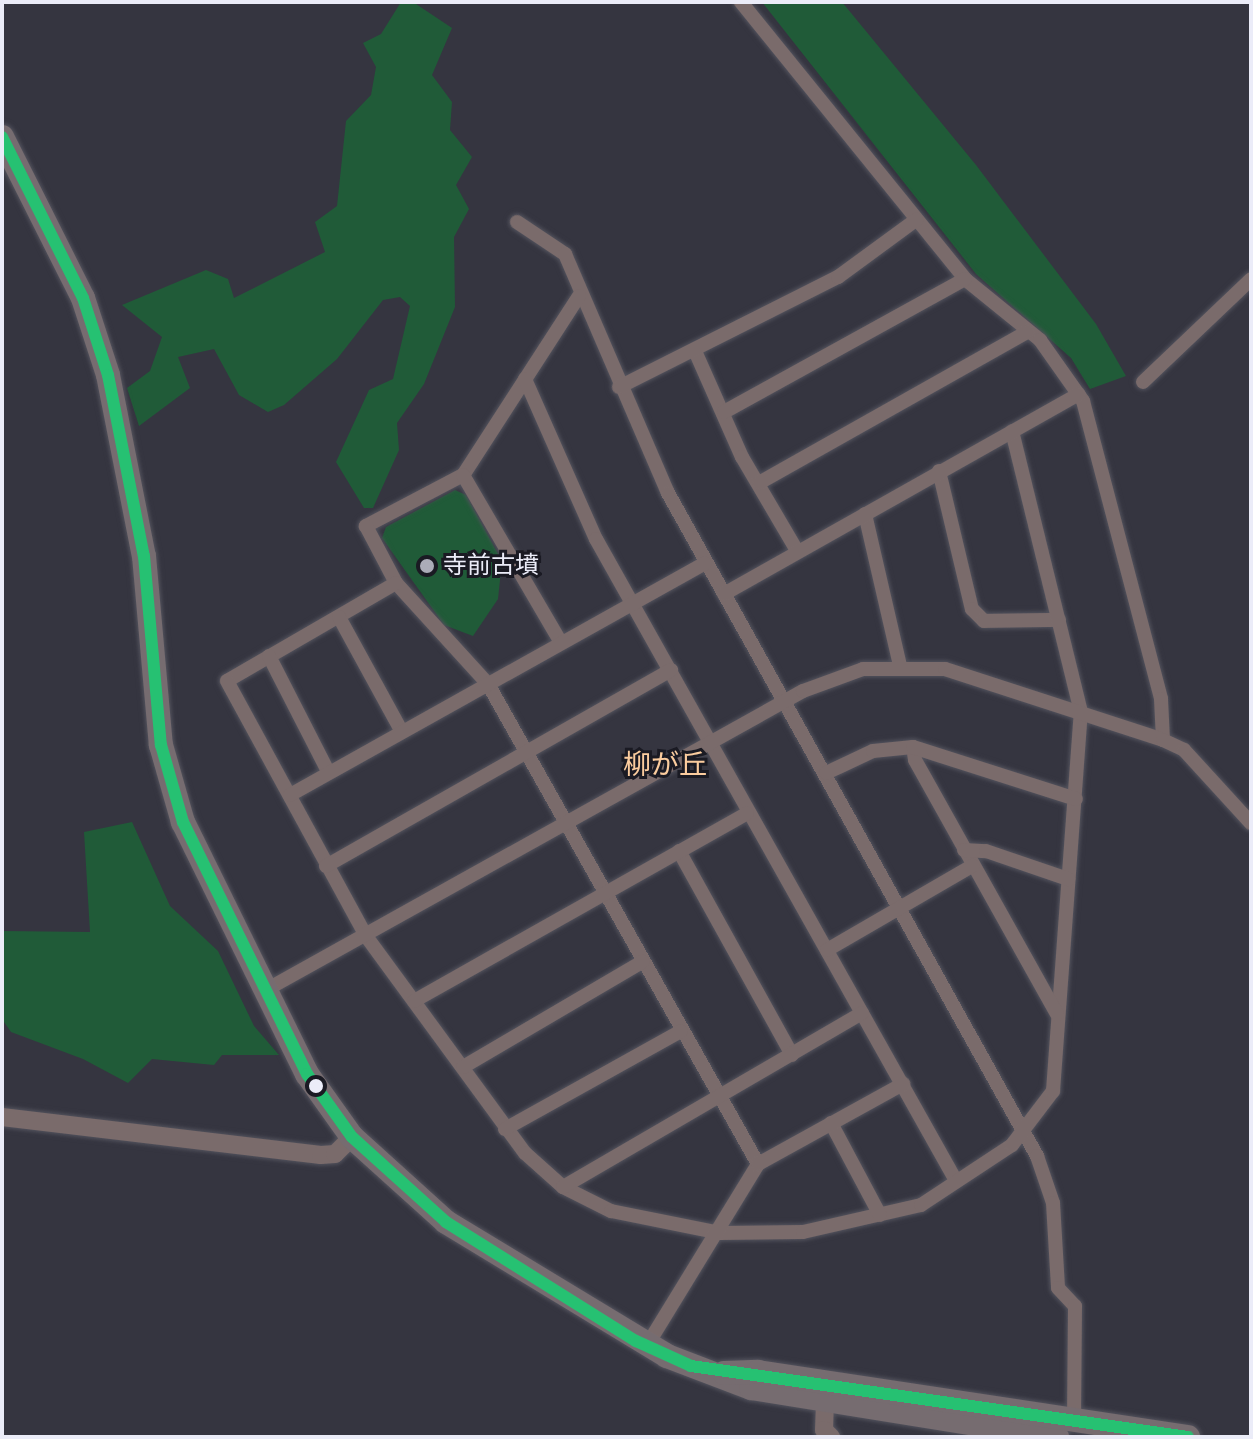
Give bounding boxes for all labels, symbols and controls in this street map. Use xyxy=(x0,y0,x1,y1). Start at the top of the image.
place label: 寺前古墳 xyxy=(443,552,539,580)
marker: 寺前古墳 xyxy=(418,557,436,575)
district label: 柳が丘 xyxy=(623,748,707,782)
unlabelled marker xyxy=(308,1078,324,1094)

